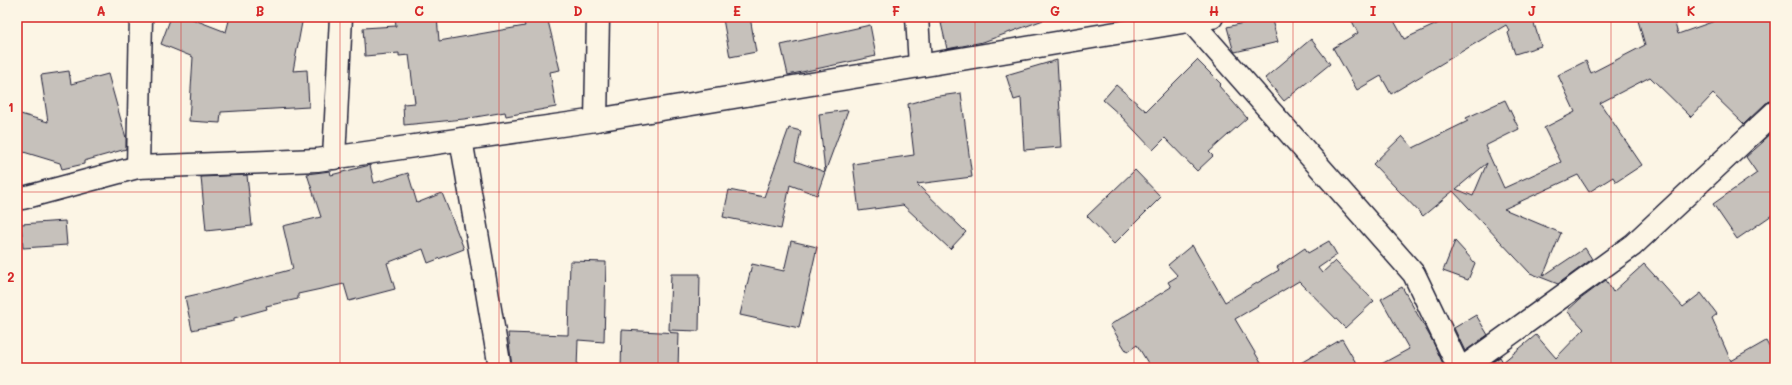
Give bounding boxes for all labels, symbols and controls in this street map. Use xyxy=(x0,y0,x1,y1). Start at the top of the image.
text: A xyxy=(96,2,106,19)
text: B xyxy=(256,2,265,19)
text: C xyxy=(414,2,424,19)
text: D xyxy=(573,2,583,19)
text: E xyxy=(733,2,741,19)
text: F xyxy=(892,2,900,19)
text: G xyxy=(1050,2,1060,19)
text: H xyxy=(1209,2,1219,19)
text: I xyxy=(1370,2,1377,19)
text: J xyxy=(1528,2,1536,19)
text: K xyxy=(1687,2,1696,19)
text: 1 xyxy=(8,98,14,115)
text: 2 xyxy=(7,268,15,285)

